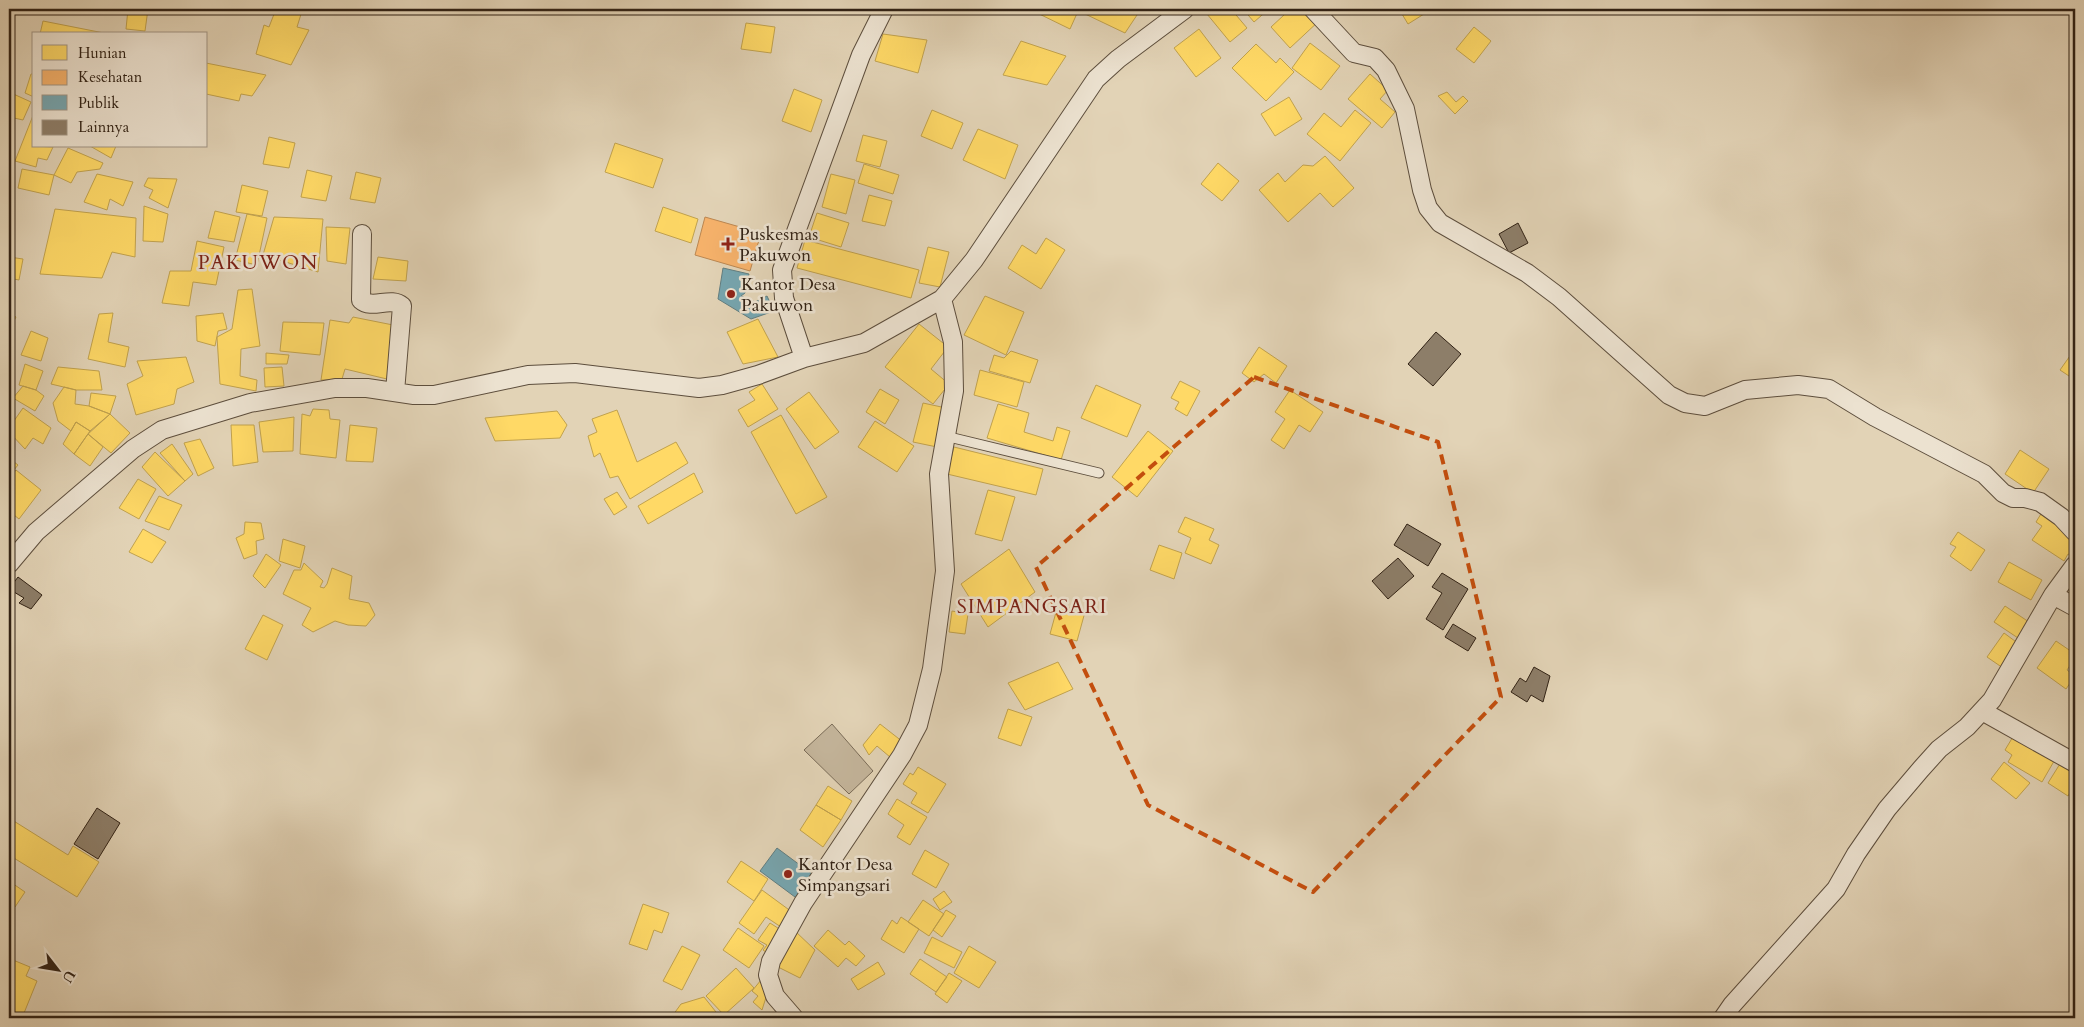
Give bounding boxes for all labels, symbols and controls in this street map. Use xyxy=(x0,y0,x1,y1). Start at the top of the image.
legend xyxy=(32,32,208,148)
text: Hunian xyxy=(78,43,127,63)
text: Kesehatan xyxy=(78,67,143,87)
text: Publik xyxy=(78,93,119,113)
text: Lainnya xyxy=(78,117,130,137)
place label: Puskesmas Pakuwon xyxy=(739,222,818,268)
marker: Puskesmas Pakuwon xyxy=(721,237,735,251)
district label: PAKUWON xyxy=(198,249,318,276)
place label: Kantor Desa Pakuwon xyxy=(741,272,836,318)
marker: Kantor Desa Pakuwon xyxy=(725,288,737,300)
district label: SIMPANGSARI xyxy=(957,593,1107,620)
place label: Kantor Desa Simpangsari xyxy=(798,852,893,898)
marker: Kantor Desa Simpangsari xyxy=(782,868,794,880)
north arrow xyxy=(32,944,82,994)
text: U xyxy=(57,967,80,987)

